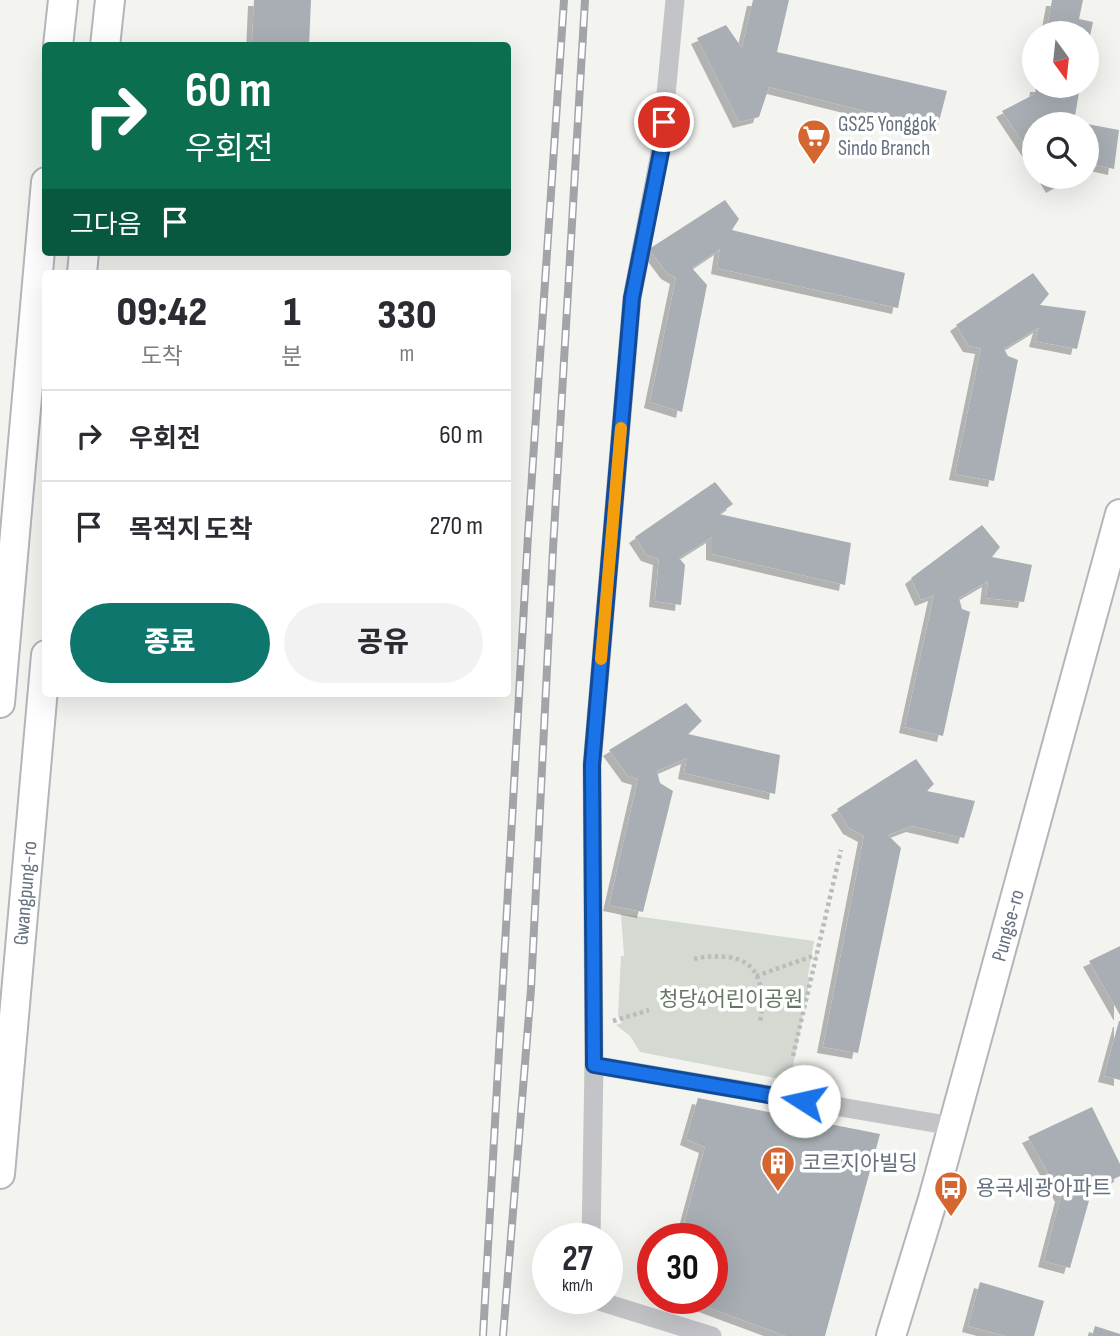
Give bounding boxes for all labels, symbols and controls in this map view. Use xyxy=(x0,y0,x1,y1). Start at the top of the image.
north arrow xyxy=(1022,21,1099,98)
map controls xyxy=(1022,21,1099,189)
text: 60 m xyxy=(185,62,272,121)
icon: right xyxy=(70,70,161,161)
pin xyxy=(634,92,694,152)
icon: arrive xyxy=(645,103,683,141)
place label: GS25 Yonggok Sindo Branch xyxy=(838,112,937,161)
button: search xyxy=(1022,112,1099,189)
supermarket icon: GS25 Yonggok Sindo Branch xyxy=(795,117,833,166)
text: 우회전 xyxy=(185,130,273,169)
icon: arrive xyxy=(156,203,194,241)
text: 그다음 xyxy=(70,210,142,241)
text: 09:42 xyxy=(117,287,207,338)
text: 1 xyxy=(283,287,301,338)
text: 330 xyxy=(377,290,437,341)
text: m xyxy=(399,340,414,368)
text: 도착 xyxy=(141,343,183,371)
text: 분 xyxy=(282,343,303,371)
icon: right xyxy=(70,417,108,455)
text: 60 m xyxy=(439,420,483,451)
text: 우회전 xyxy=(129,424,201,455)
icon: arrive xyxy=(70,508,108,546)
text: 270 m xyxy=(430,511,483,542)
text: 목적지 도착 xyxy=(129,515,253,546)
button: 종료 xyxy=(70,603,270,683)
button: 공유 xyxy=(284,603,483,683)
street label: Gwangpung-ro xyxy=(8,840,42,946)
street label: Pungse-ro xyxy=(987,887,1030,964)
park label: 청당4어린이공원 xyxy=(659,987,803,1012)
position arrow xyxy=(767,1064,841,1138)
building icon: 코르지아빌딩 xyxy=(759,1144,797,1193)
place label: 코르지아빌딩 xyxy=(802,1151,918,1176)
bus stop icon: 용곡세광아파트 xyxy=(932,1169,970,1218)
place label: 용곡세광아파트 xyxy=(976,1176,1111,1201)
speed limit sign: 30 xyxy=(637,1223,728,1314)
text: 27 xyxy=(562,1238,593,1281)
text: km/h xyxy=(562,1275,593,1296)

